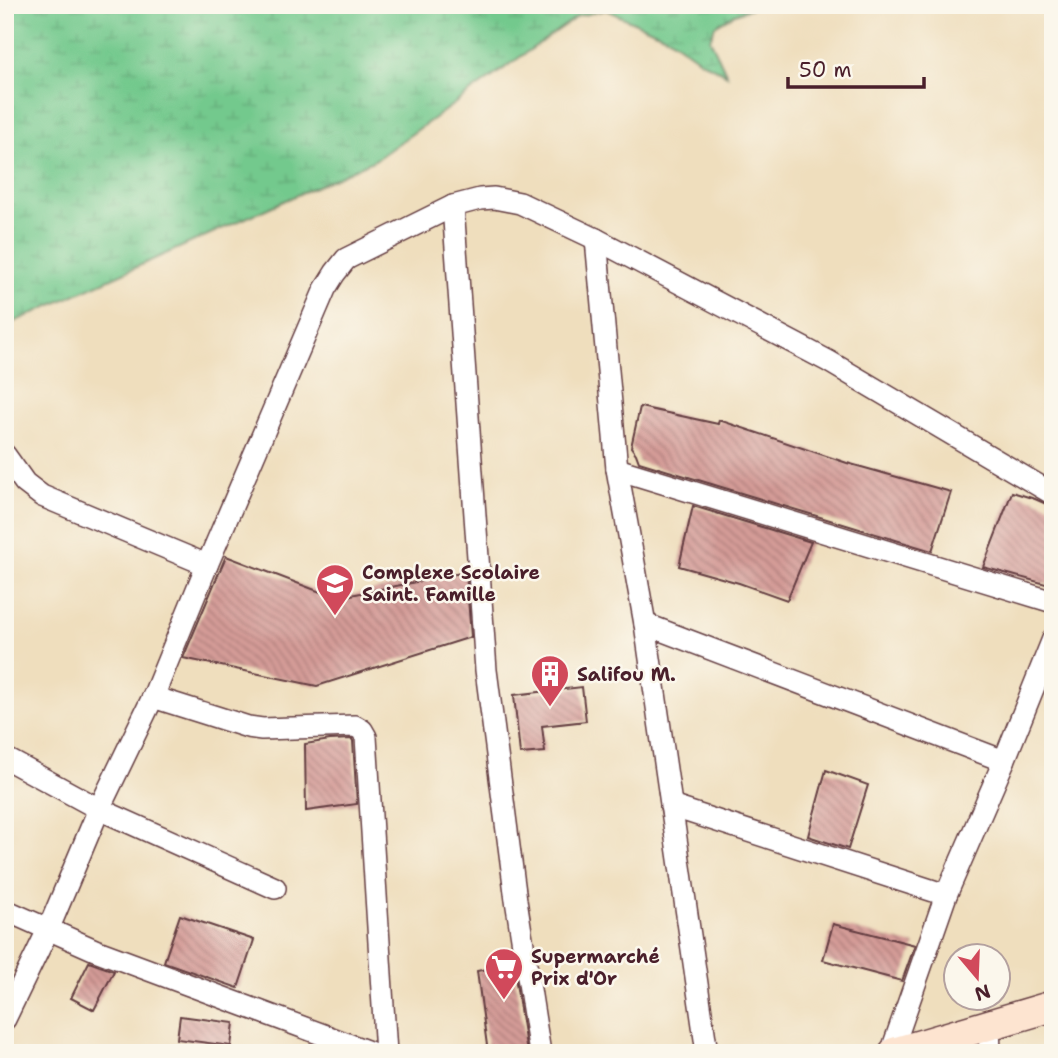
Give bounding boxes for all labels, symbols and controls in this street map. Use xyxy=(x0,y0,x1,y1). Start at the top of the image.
scale bar xyxy=(788,46,925,90)
text: 50 m xyxy=(799,56,852,84)
place label: Complexe Scolaire Saint. Famille xyxy=(362,560,540,607)
school or university icon: Complexe Scolaire Saint. Famille xyxy=(314,562,356,617)
building icon: Salifou M. xyxy=(529,653,571,708)
place label: Salifou M. xyxy=(577,662,676,687)
north arrow xyxy=(942,942,1012,1012)
place label: Supermarché Prix d'Or xyxy=(531,944,660,991)
supermarket icon: Supermarché Prix d'Or xyxy=(483,946,525,1001)
text: N xyxy=(971,978,994,1007)

